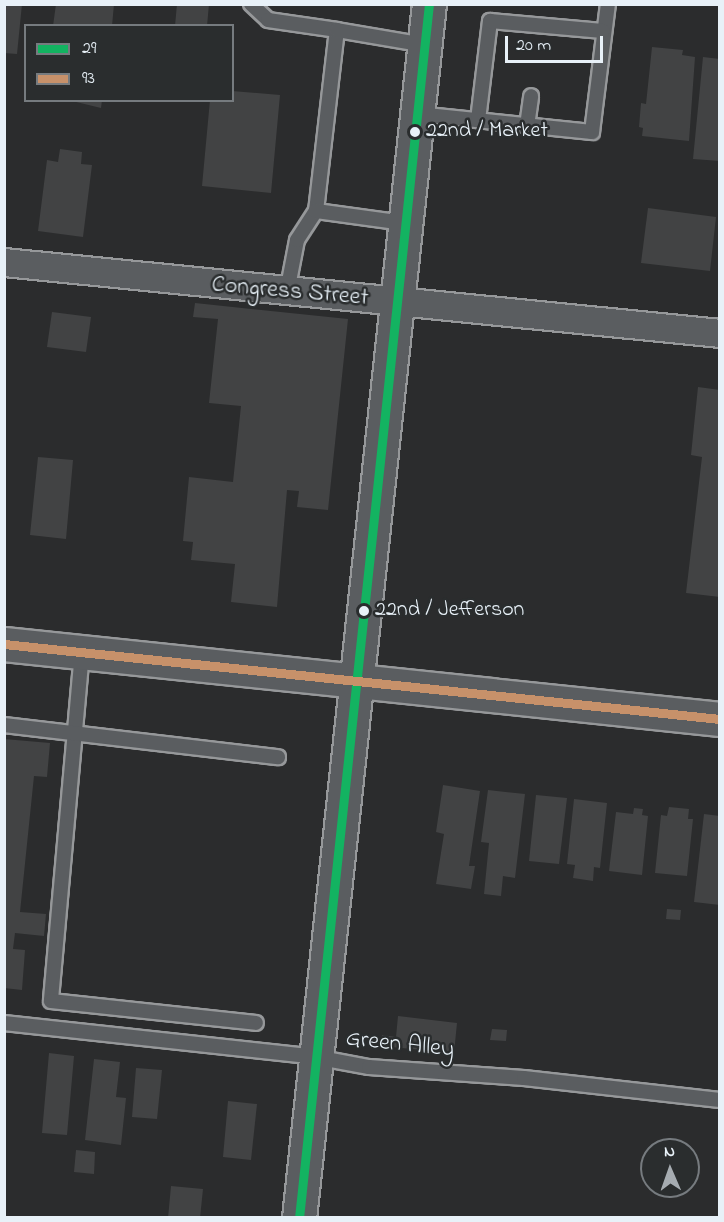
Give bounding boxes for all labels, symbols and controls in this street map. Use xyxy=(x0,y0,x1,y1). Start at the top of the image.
legend xyxy=(24,24,234,102)
scale bar xyxy=(508,24,606,62)
text: 20 m xyxy=(516,33,551,59)
text: 29 xyxy=(82,36,96,62)
text: 93 xyxy=(82,66,95,92)
place label: 22nd / Market xyxy=(426,119,548,145)
marker: 22nd / Market xyxy=(409,126,421,138)
street label: Congress Street xyxy=(210,271,370,313)
place label: 22nd / Jefferson xyxy=(375,598,524,624)
marker: 22nd / Jefferson xyxy=(358,605,370,617)
street label: Green Alley xyxy=(344,1025,456,1065)
north arrow xyxy=(640,1138,700,1198)
text: N xyxy=(664,1140,675,1164)

